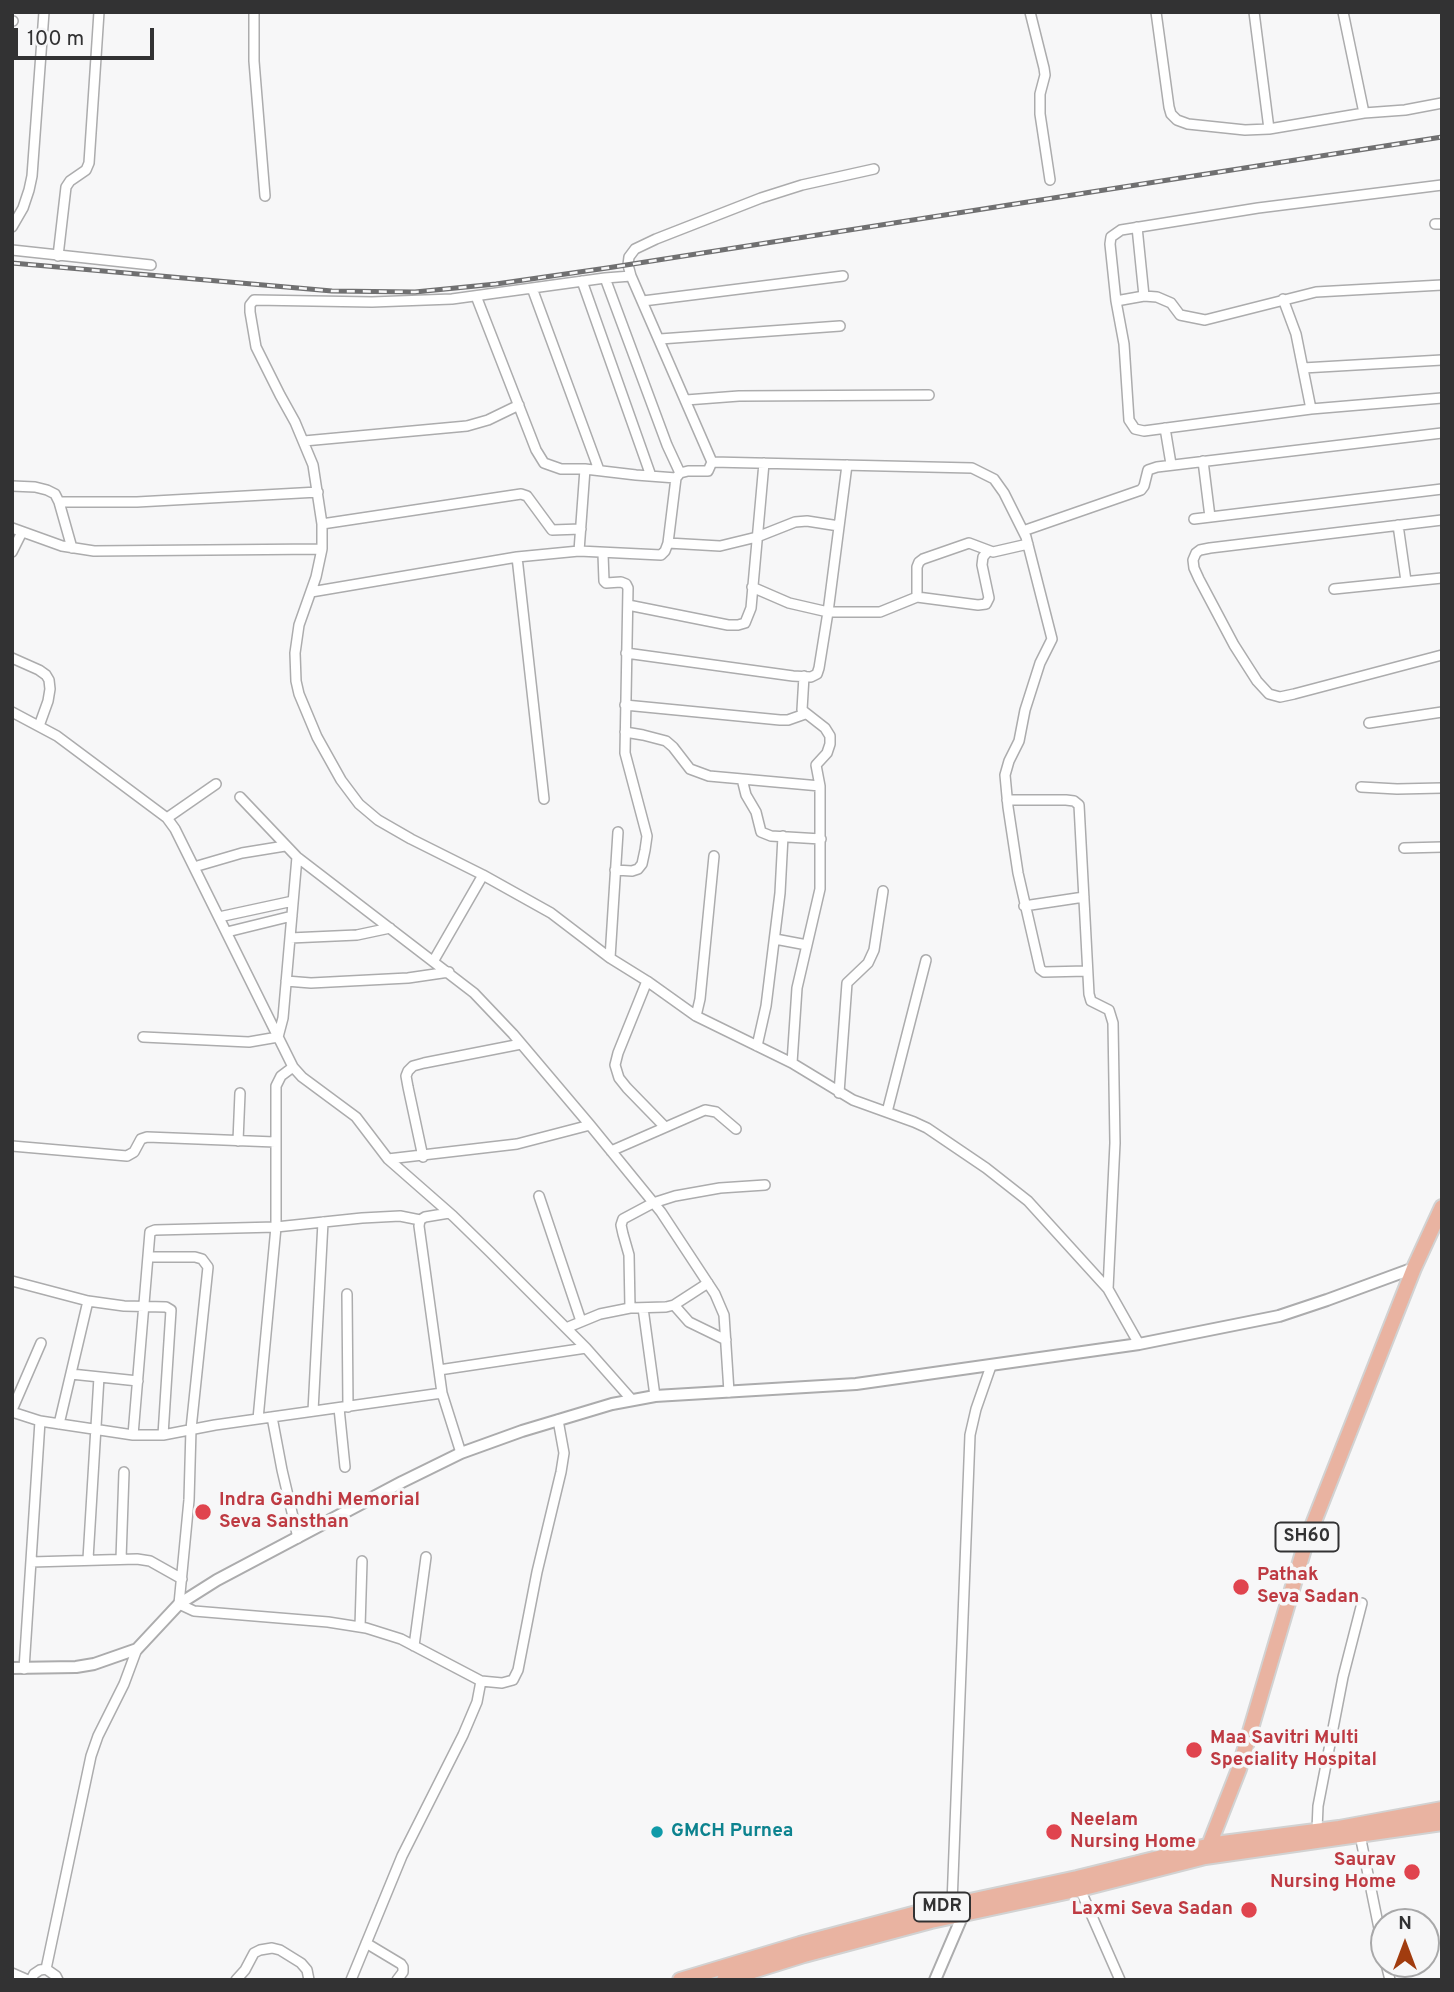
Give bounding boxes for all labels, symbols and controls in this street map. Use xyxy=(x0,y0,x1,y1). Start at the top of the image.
scale bar xyxy=(18,14,158,58)
text: 100 m xyxy=(27,26,84,53)
place label: Indra Gandhi Memorial Seva Sansthan xyxy=(219,1490,420,1534)
marker: Indra Gandhi Memorial Seva Sansthan xyxy=(193,1502,213,1522)
road number: SH60 xyxy=(1276,1522,1338,1552)
place label: Pathak Seva Sadan xyxy=(1257,1565,1359,1609)
marker: Pathak Seva Sadan xyxy=(1231,1577,1251,1597)
place label: Maa Savitri Multi Speciality Hospital xyxy=(1210,1728,1377,1772)
marker: Maa Savitri Multi Speciality Hospital xyxy=(1184,1740,1204,1760)
place label: Neelam Nursing Home xyxy=(1070,1810,1196,1854)
place label: GMCH Purnea xyxy=(671,1821,793,1843)
marker: Neelam Nursing Home xyxy=(1044,1822,1064,1842)
marker: GMCH Purnea xyxy=(649,1824,665,1840)
place label: Saurav Nursing Home xyxy=(1270,1850,1396,1894)
marker: Saurav Nursing Home xyxy=(1402,1862,1422,1882)
road number: MDR xyxy=(914,1893,970,1922)
place label: Laxmi Seva Sadan xyxy=(1071,1899,1233,1921)
marker: Laxmi Seva Sadan xyxy=(1239,1900,1259,1920)
north arrow xyxy=(1370,1908,1440,1978)
text: N xyxy=(1398,1912,1412,1936)

